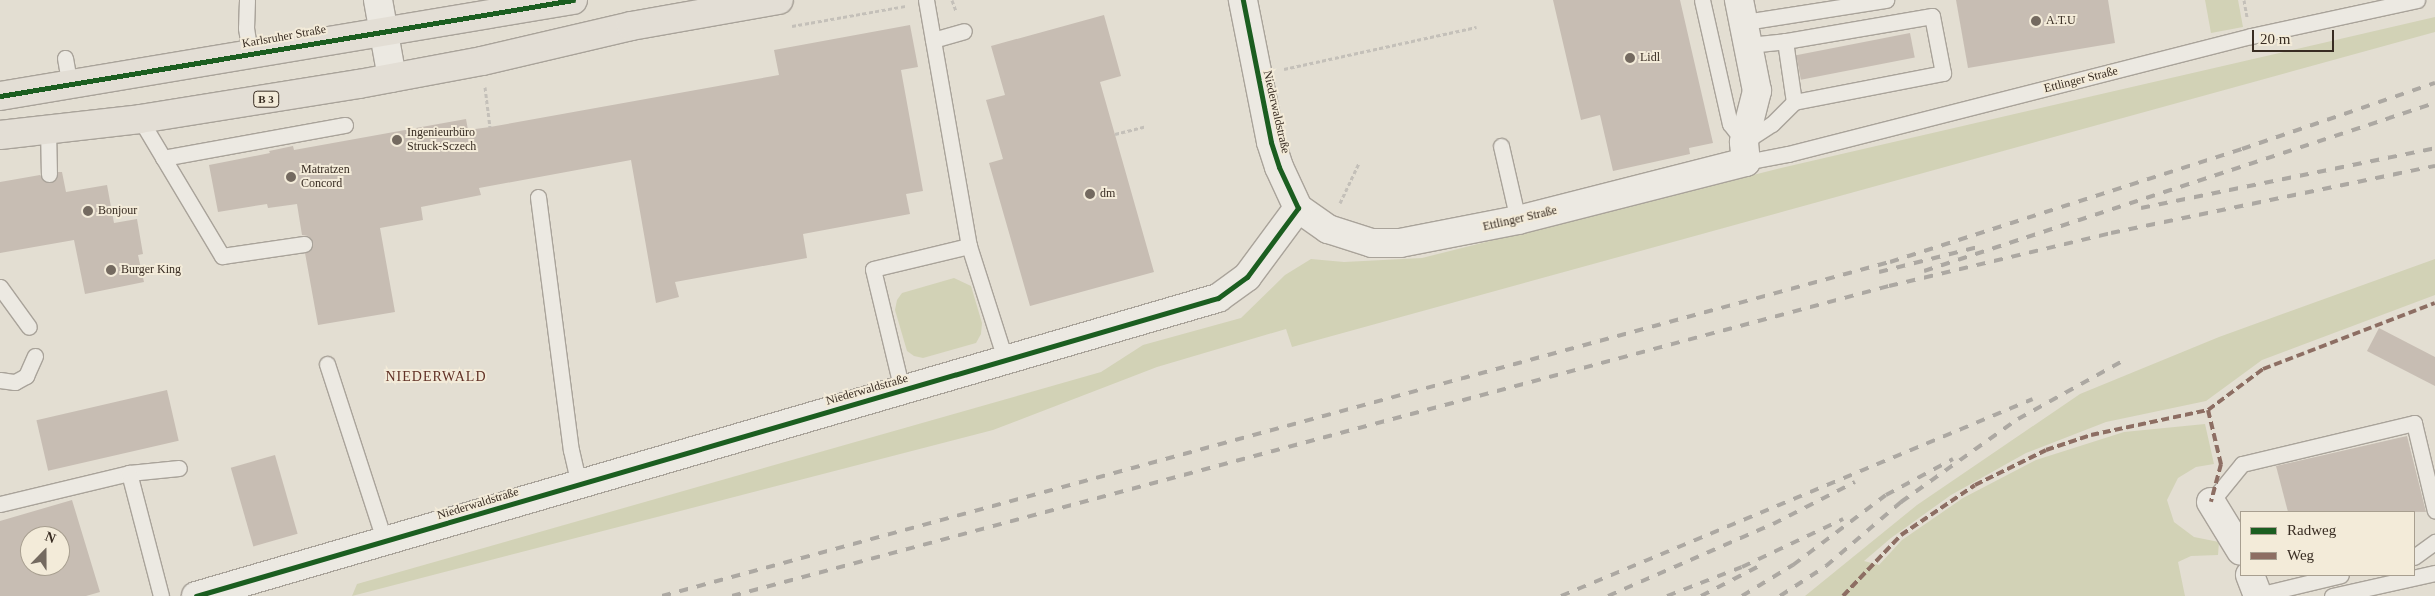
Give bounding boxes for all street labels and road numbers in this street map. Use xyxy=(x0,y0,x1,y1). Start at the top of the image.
street label: Karlsruher Straße xyxy=(241,23,327,51)
street label: Ettlinger Straße xyxy=(2043,64,2119,96)
street label: Niederwaldstraße xyxy=(1259,69,1293,155)
road number: B 3 xyxy=(252,90,280,108)
street label: Ettlinger Straße xyxy=(1482,203,1558,235)
street label: Niederwaldstraße xyxy=(824,371,910,409)
street label: Niederwaldstraße xyxy=(435,485,521,523)

